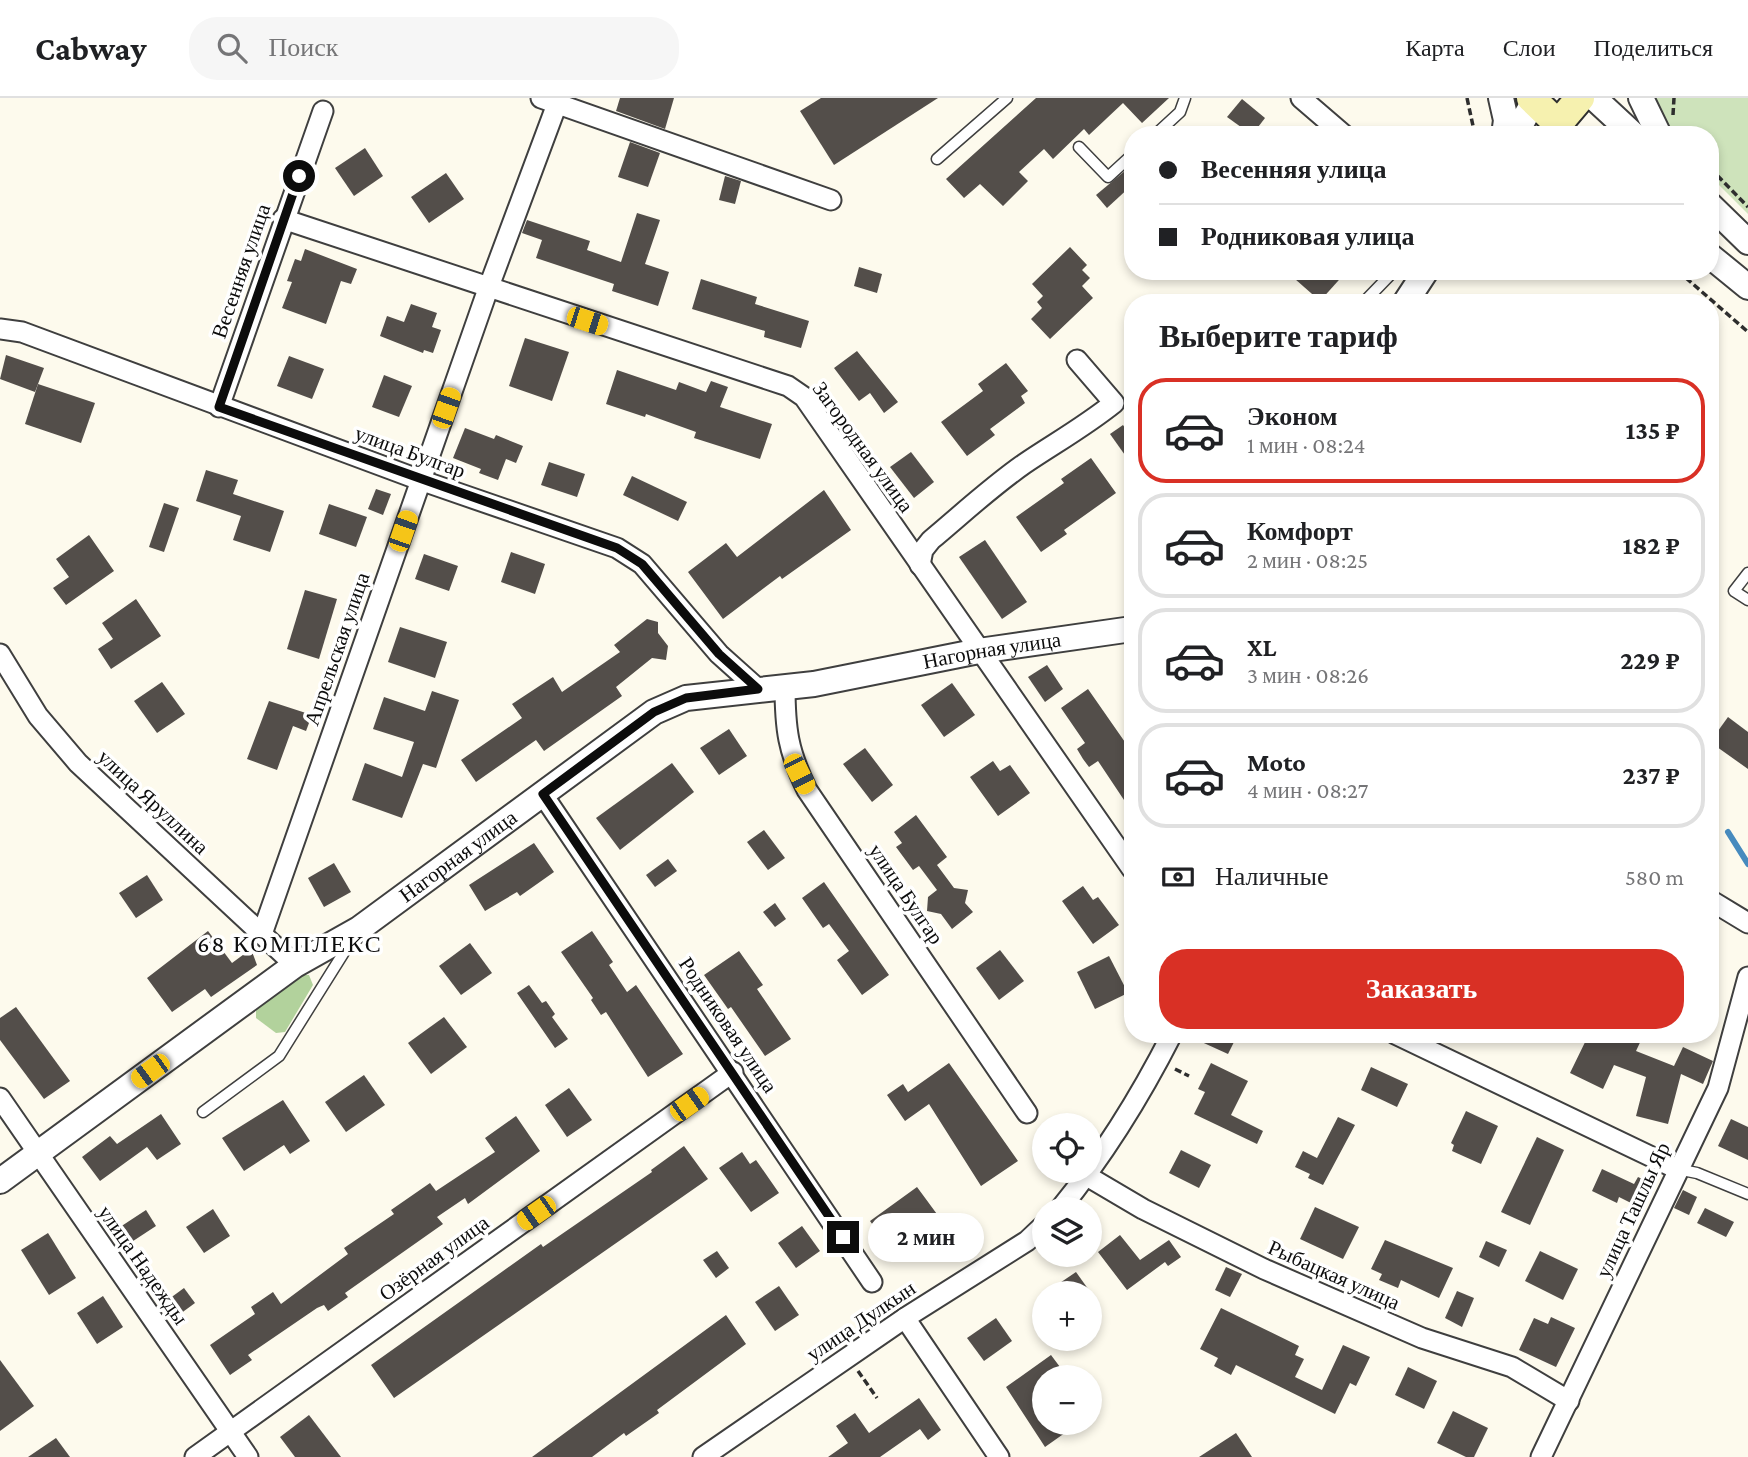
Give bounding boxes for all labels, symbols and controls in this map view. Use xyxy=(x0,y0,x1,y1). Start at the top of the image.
search box xyxy=(189,17,679,80)
icon: search xyxy=(213,29,251,67)
text: Cabway xyxy=(35,30,147,67)
text: Поиск xyxy=(269,33,338,62)
text: Карта xyxy=(1405,34,1465,61)
text: Слои xyxy=(1503,34,1556,61)
text: Поделиться xyxy=(1594,34,1713,61)
text: Весенняя улица xyxy=(1201,155,1387,184)
route start xyxy=(283,160,315,192)
street label: Весенняя улица xyxy=(207,200,275,341)
text: Родниковая улица xyxy=(1201,222,1415,251)
car xyxy=(564,305,611,337)
text: Выберите тариф xyxy=(1159,318,1398,354)
street label: Загородная улица xyxy=(808,377,919,518)
car xyxy=(430,385,463,431)
icon: car xyxy=(1163,399,1226,462)
text: Эконом xyxy=(1247,402,1337,431)
text: 135 ₽ xyxy=(1625,416,1680,445)
street label: улица Булгар xyxy=(351,421,469,483)
text: 1 мин · 08:24 xyxy=(1247,432,1366,458)
car xyxy=(387,508,420,554)
icon: car xyxy=(1163,514,1226,577)
text: Комфорт xyxy=(1247,517,1353,546)
text: 182 ₽ xyxy=(1623,531,1680,560)
text: 2 мин · 08:25 xyxy=(1247,547,1368,573)
street label: Апрельская улица xyxy=(300,569,375,729)
street label: Нагорная улица xyxy=(921,627,1063,674)
icon: car xyxy=(1163,629,1226,692)
text: XL xyxy=(1247,633,1276,662)
text: 229 ₽ xyxy=(1620,646,1680,675)
text: 3 мин · 08:26 xyxy=(1247,662,1369,688)
icon: car xyxy=(1163,744,1226,807)
street label: улица Яруллина xyxy=(93,745,214,860)
text: Moto xyxy=(1247,748,1306,777)
car xyxy=(781,751,818,797)
text: 237 ₽ xyxy=(1622,761,1680,790)
text: 4 мин · 08:27 xyxy=(1247,777,1368,803)
street label: Нагорная улица xyxy=(395,805,522,907)
street label: улица Булгар xyxy=(864,839,948,949)
icon: cash xyxy=(1159,858,1197,896)
text: Наличные xyxy=(1215,862,1328,891)
text: 580 m xyxy=(1625,864,1684,890)
district label: 68 КОМПЛЕКС xyxy=(197,930,383,957)
button: Заказать xyxy=(1159,949,1684,1029)
street label: Родниковая улица xyxy=(674,953,783,1098)
car xyxy=(127,1050,174,1092)
car xyxy=(666,1083,713,1125)
map controls xyxy=(1032,1113,1102,1435)
button: locate xyxy=(1032,1113,1102,1183)
street label: улица Ташлы Яр xyxy=(1591,1138,1675,1282)
car xyxy=(513,1192,560,1234)
button: layers xyxy=(1032,1197,1102,1267)
street label: улица Надежды xyxy=(93,1201,193,1329)
street label: Озёрная улица xyxy=(375,1210,494,1306)
callout: 2 мин xyxy=(868,1212,983,1262)
route end xyxy=(827,1221,859,1253)
text: 2 мин xyxy=(897,1224,955,1250)
street label: Рыбацкая улица xyxy=(1264,1235,1404,1315)
street label: улица Дулкын xyxy=(802,1276,920,1366)
button: + xyxy=(1032,1281,1102,1351)
button: − xyxy=(1032,1365,1102,1435)

